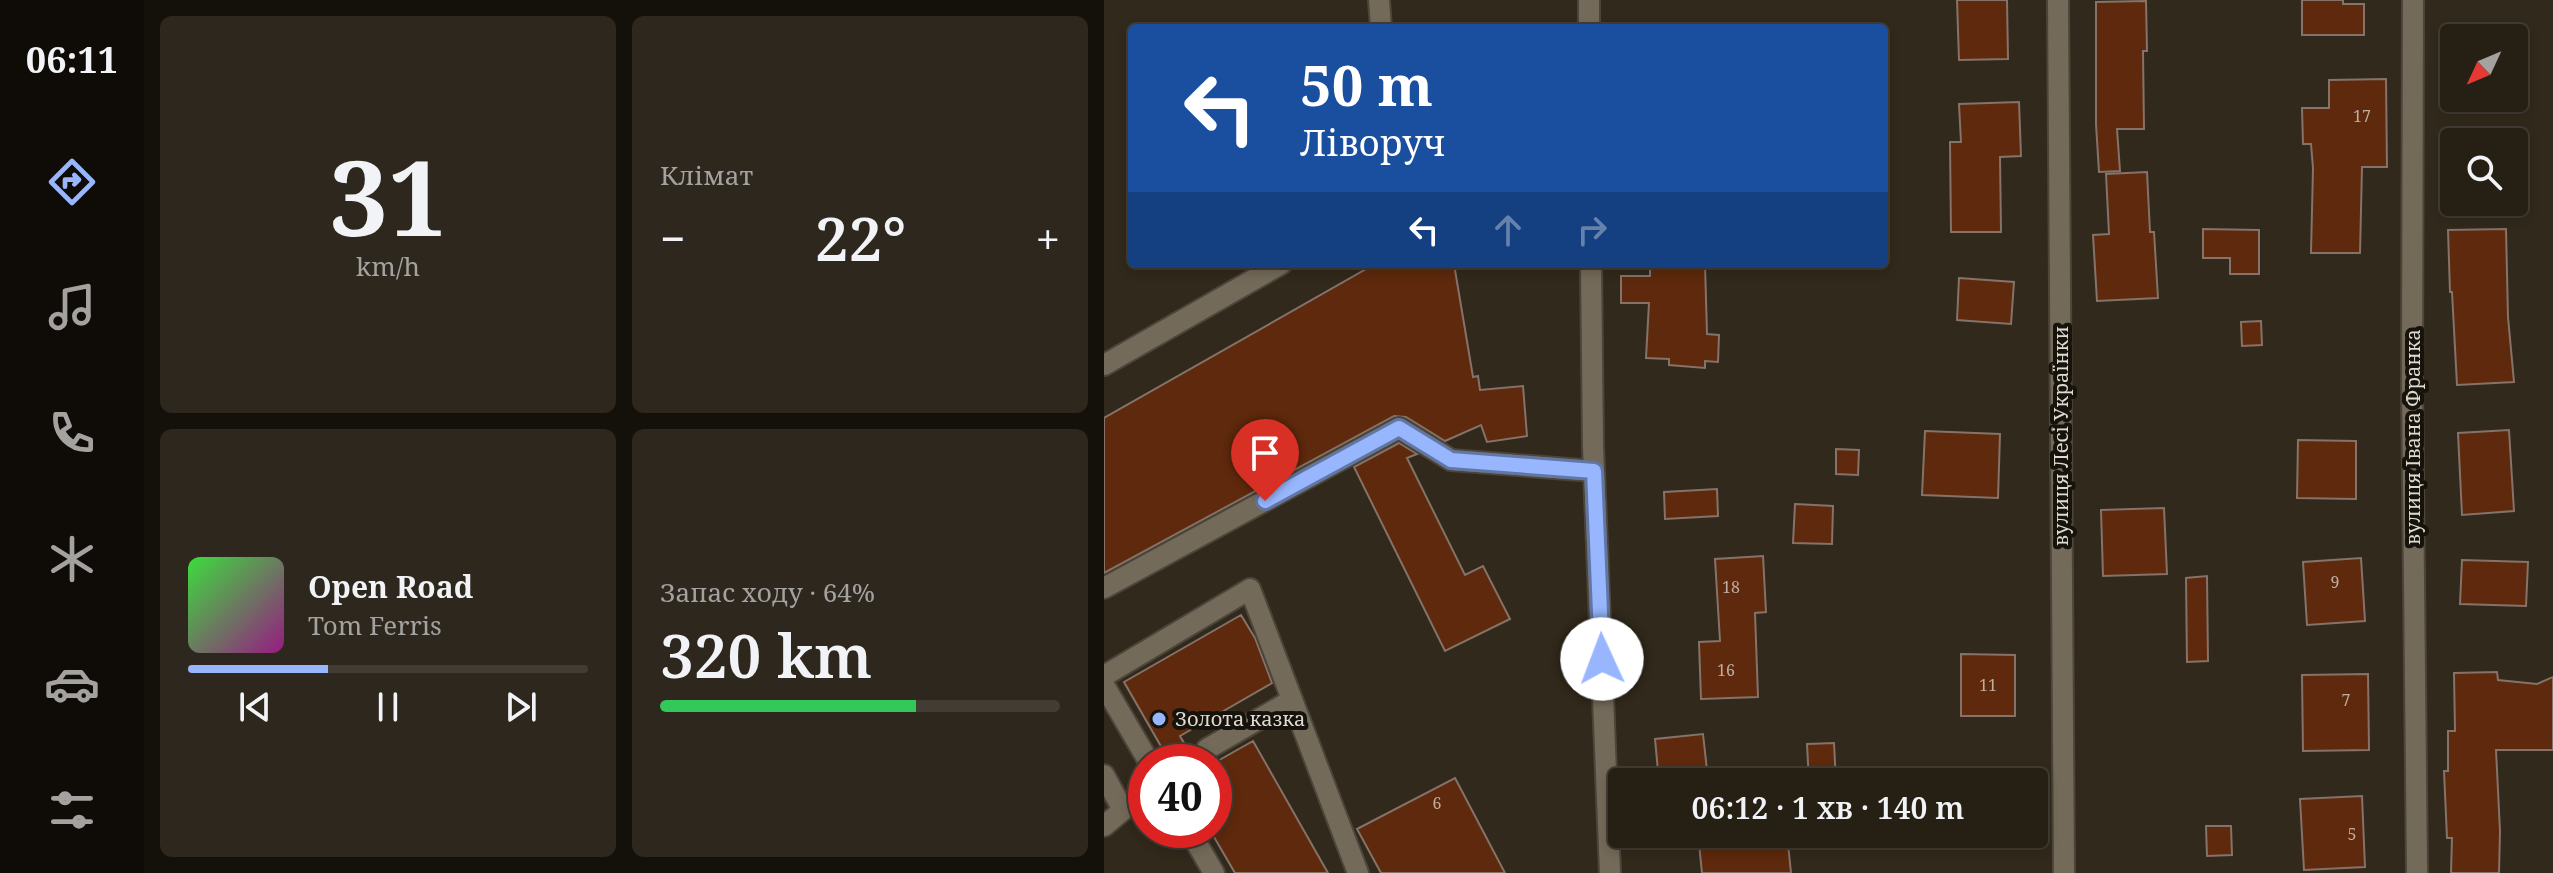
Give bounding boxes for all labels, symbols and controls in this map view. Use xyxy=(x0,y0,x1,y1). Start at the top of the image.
north arrow xyxy=(2440,24,2528,112)
map controls xyxy=(2440,24,2528,216)
text: 06:11 xyxy=(26,35,118,84)
text: 50 m xyxy=(1300,46,1433,122)
icon: left xyxy=(1168,56,1272,160)
house number: 17 xyxy=(2353,105,2371,127)
text: Ліворуч xyxy=(1300,118,1446,167)
text: 31 xyxy=(329,125,447,266)
button: search xyxy=(2440,128,2528,216)
icon: directions xyxy=(44,154,100,210)
text: Клімат xyxy=(660,157,753,193)
text: 22° xyxy=(815,197,906,279)
text: − xyxy=(660,208,685,268)
text: + xyxy=(1035,208,1060,268)
icon: left xyxy=(1402,208,1446,252)
icon: ahead xyxy=(1486,208,1530,252)
icon: right xyxy=(1570,208,1614,252)
text: km/h xyxy=(356,248,420,284)
icon: music xyxy=(44,279,100,335)
street label: вулиця Лесі Українки xyxy=(2047,326,2074,546)
street label: вулиця Івана Франка xyxy=(2399,329,2426,545)
icon: phone xyxy=(44,405,100,461)
pin xyxy=(1231,419,1299,501)
icon: arrive xyxy=(1243,431,1287,475)
icon: climate xyxy=(44,531,100,587)
text: Open Road xyxy=(308,566,473,607)
house number: 9 xyxy=(2331,571,2339,593)
text: Запас ходу · 64% xyxy=(660,574,875,610)
house number: 18 xyxy=(1722,576,1740,598)
text: Tom Ferris xyxy=(308,607,442,643)
text: 320 km xyxy=(660,614,872,696)
position arrow xyxy=(1560,617,1644,701)
icon: car xyxy=(44,656,100,712)
house number: 16 xyxy=(1717,659,1735,681)
house number: 11 xyxy=(1979,674,1997,696)
icon: previous xyxy=(233,685,277,729)
icon: pause xyxy=(366,685,410,729)
icon: next xyxy=(499,685,543,729)
house number: 7 xyxy=(2342,689,2351,711)
place label: Золота казка xyxy=(1175,705,1305,732)
marker: Золота казка xyxy=(1150,710,1168,728)
speed limit sign: 40 xyxy=(1128,744,1232,848)
icon: filters xyxy=(44,782,100,838)
text: 06:12 · 1 хв · 140 m xyxy=(1692,787,1964,828)
house number: 6 xyxy=(1433,792,1442,814)
house number: 5 xyxy=(2348,823,2356,845)

